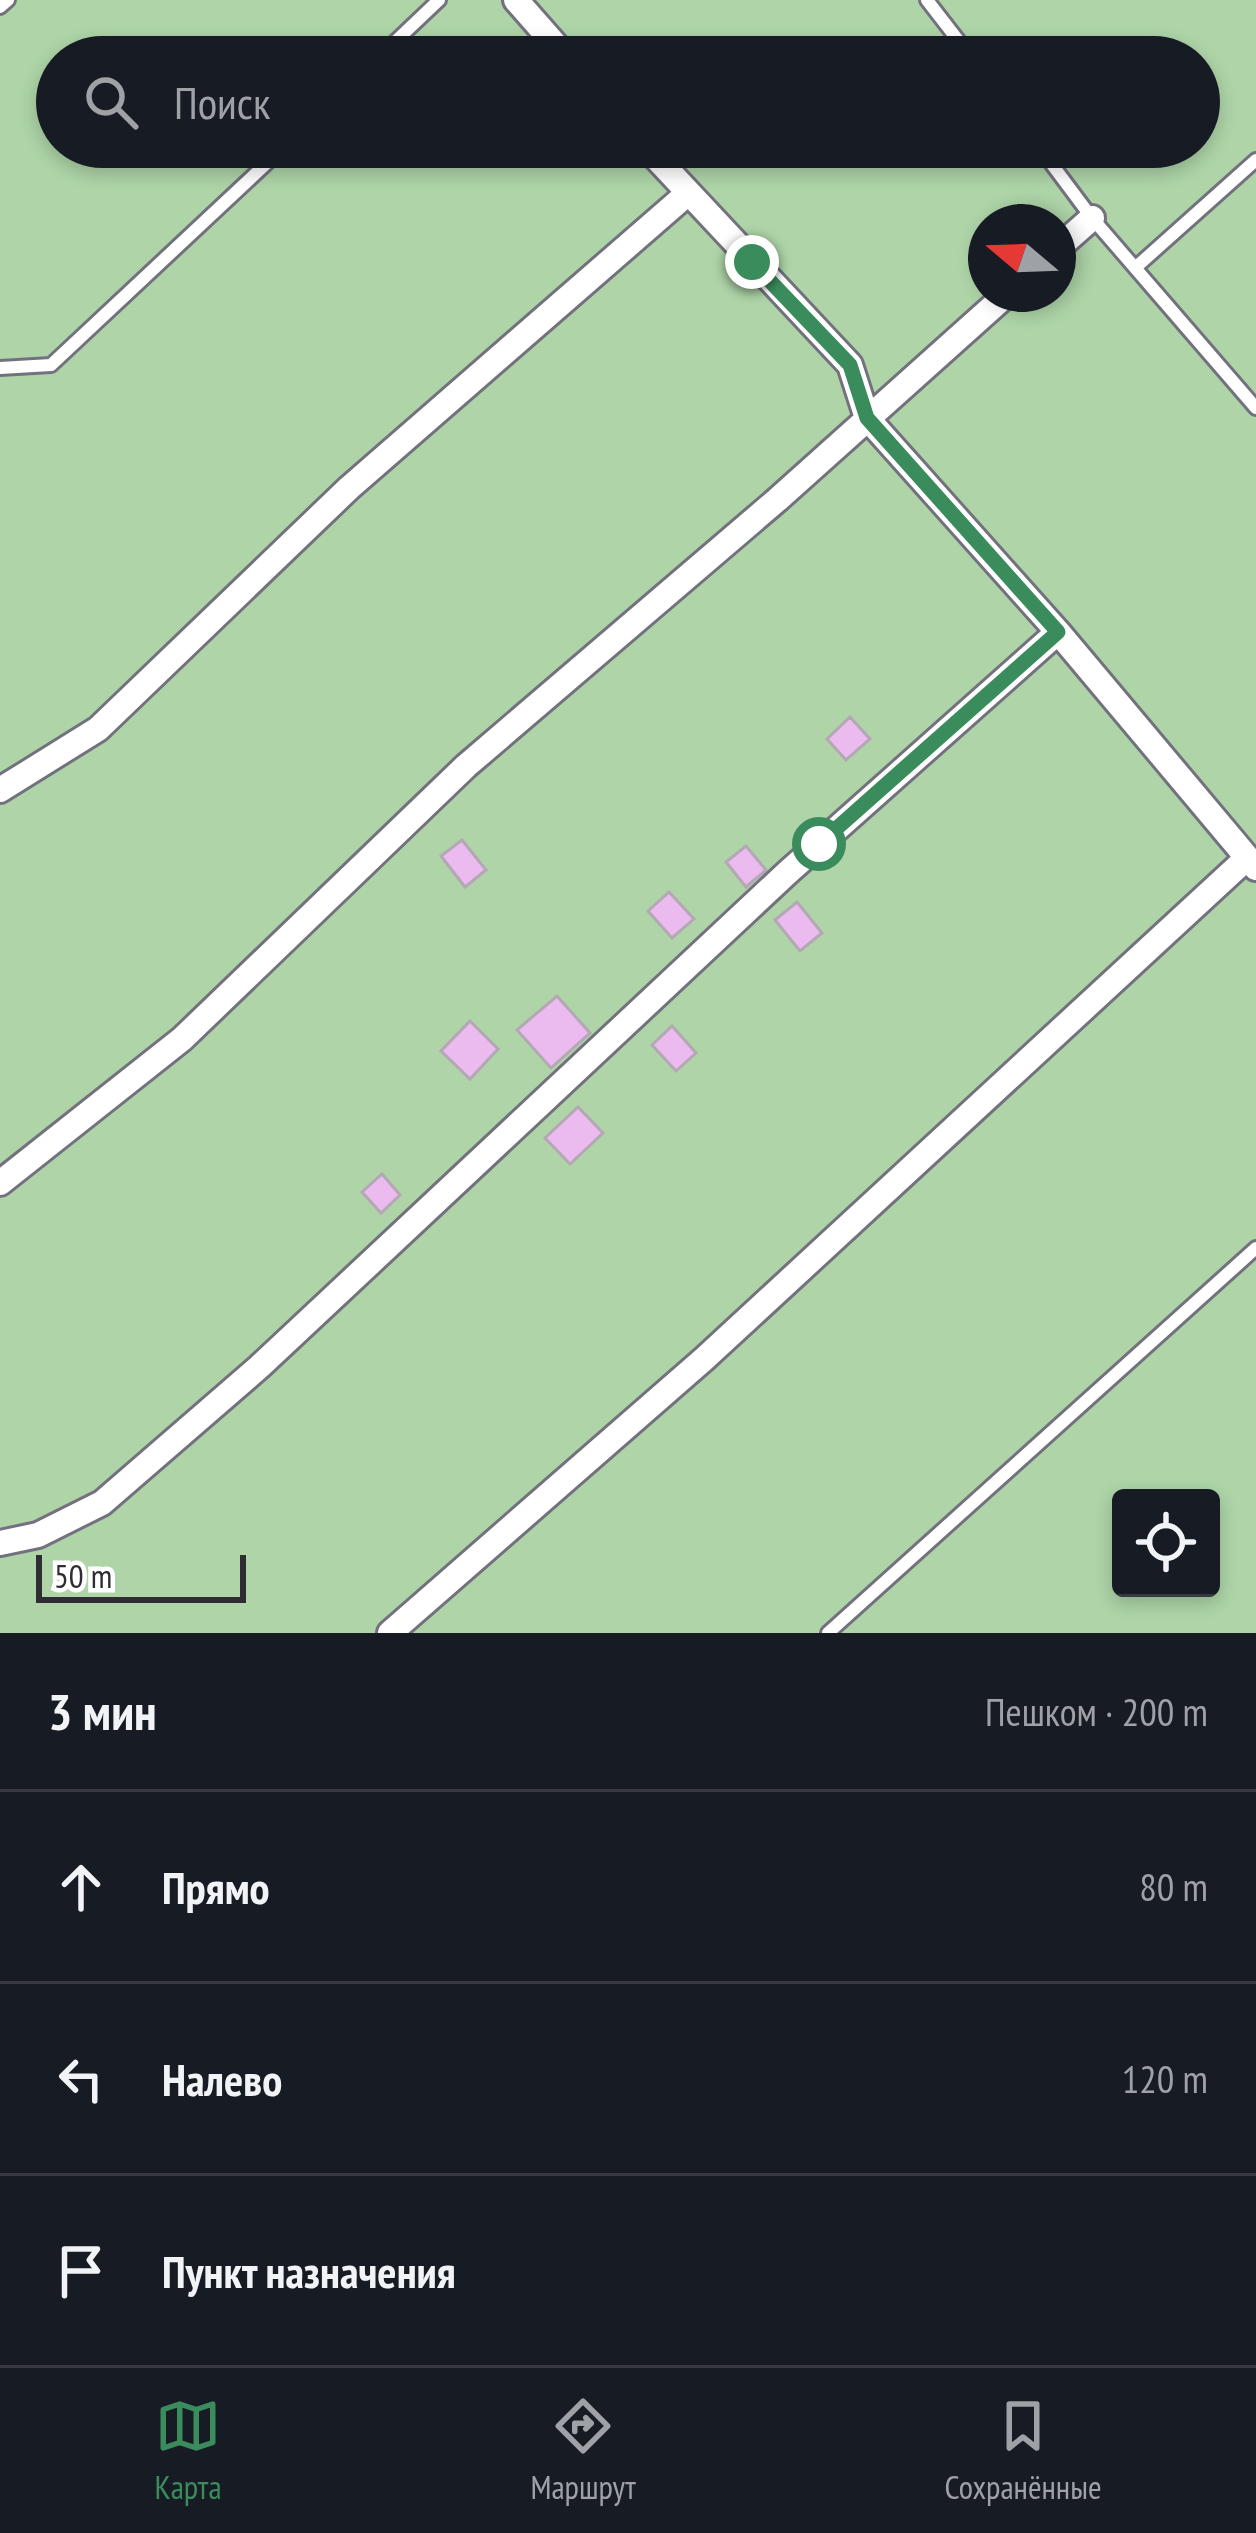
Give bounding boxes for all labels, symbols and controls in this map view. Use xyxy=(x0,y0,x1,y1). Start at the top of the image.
search box xyxy=(36,36,1220,168)
icon: search xyxy=(78,69,144,135)
text: Поиск xyxy=(174,73,270,131)
north arrow xyxy=(968,204,1076,312)
route end xyxy=(725,235,779,289)
route start xyxy=(792,817,846,871)
map controls xyxy=(1112,1489,1220,1597)
button: locate xyxy=(1112,1489,1220,1597)
scale bar xyxy=(36,1549,246,1602)
text: 50 m xyxy=(54,1554,112,1597)
text: 3 мин xyxy=(48,1678,157,1744)
text: Пешком · 200 m xyxy=(985,1686,1208,1737)
icon: ahead xyxy=(48,1854,114,1920)
text: Прямо xyxy=(162,1858,270,1916)
text: 80 m xyxy=(1139,1861,1208,1912)
icon: left xyxy=(48,2046,114,2112)
text: Налево xyxy=(162,2050,282,2108)
text: 120 m xyxy=(1122,2053,1208,2104)
icon: arrive xyxy=(48,2238,114,2304)
text: Пункт назначения xyxy=(162,2242,456,2300)
tab: Карта xyxy=(154,2393,222,2508)
tab: Маршрут xyxy=(530,2393,636,2508)
tab: Сохранённые xyxy=(945,2393,1102,2508)

